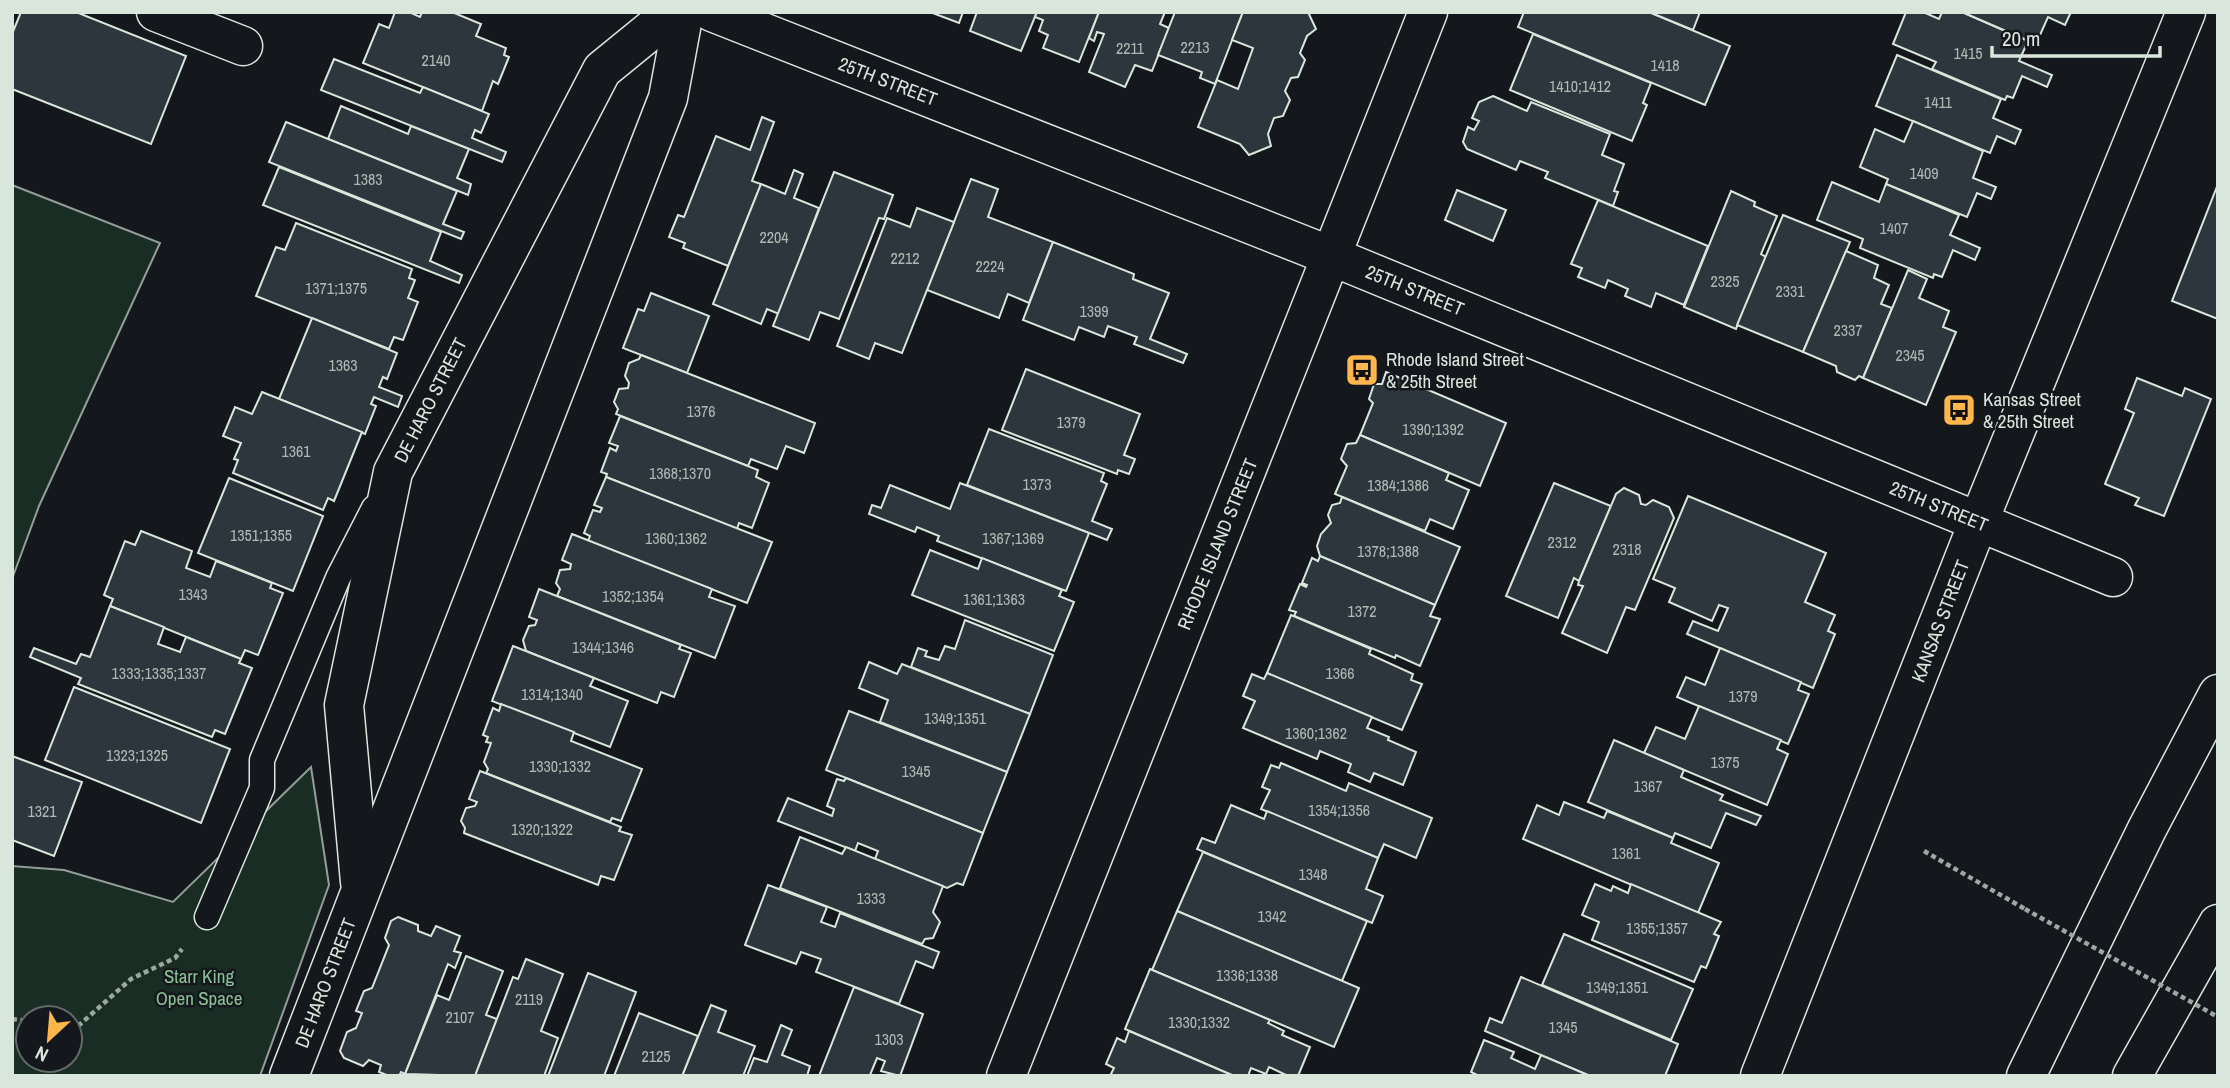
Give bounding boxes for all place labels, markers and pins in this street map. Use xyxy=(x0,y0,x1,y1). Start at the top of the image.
place label: Rhode Island Street & 25th Street xyxy=(1386,346,1524,394)
bus stop icon: Rhode Island Street & 25th Street xyxy=(1343,351,1381,389)
place label: Kansas Street & 25th Street xyxy=(1983,386,2082,434)
bus stop icon: Kansas Street & 25th Street xyxy=(1940,391,1978,429)

